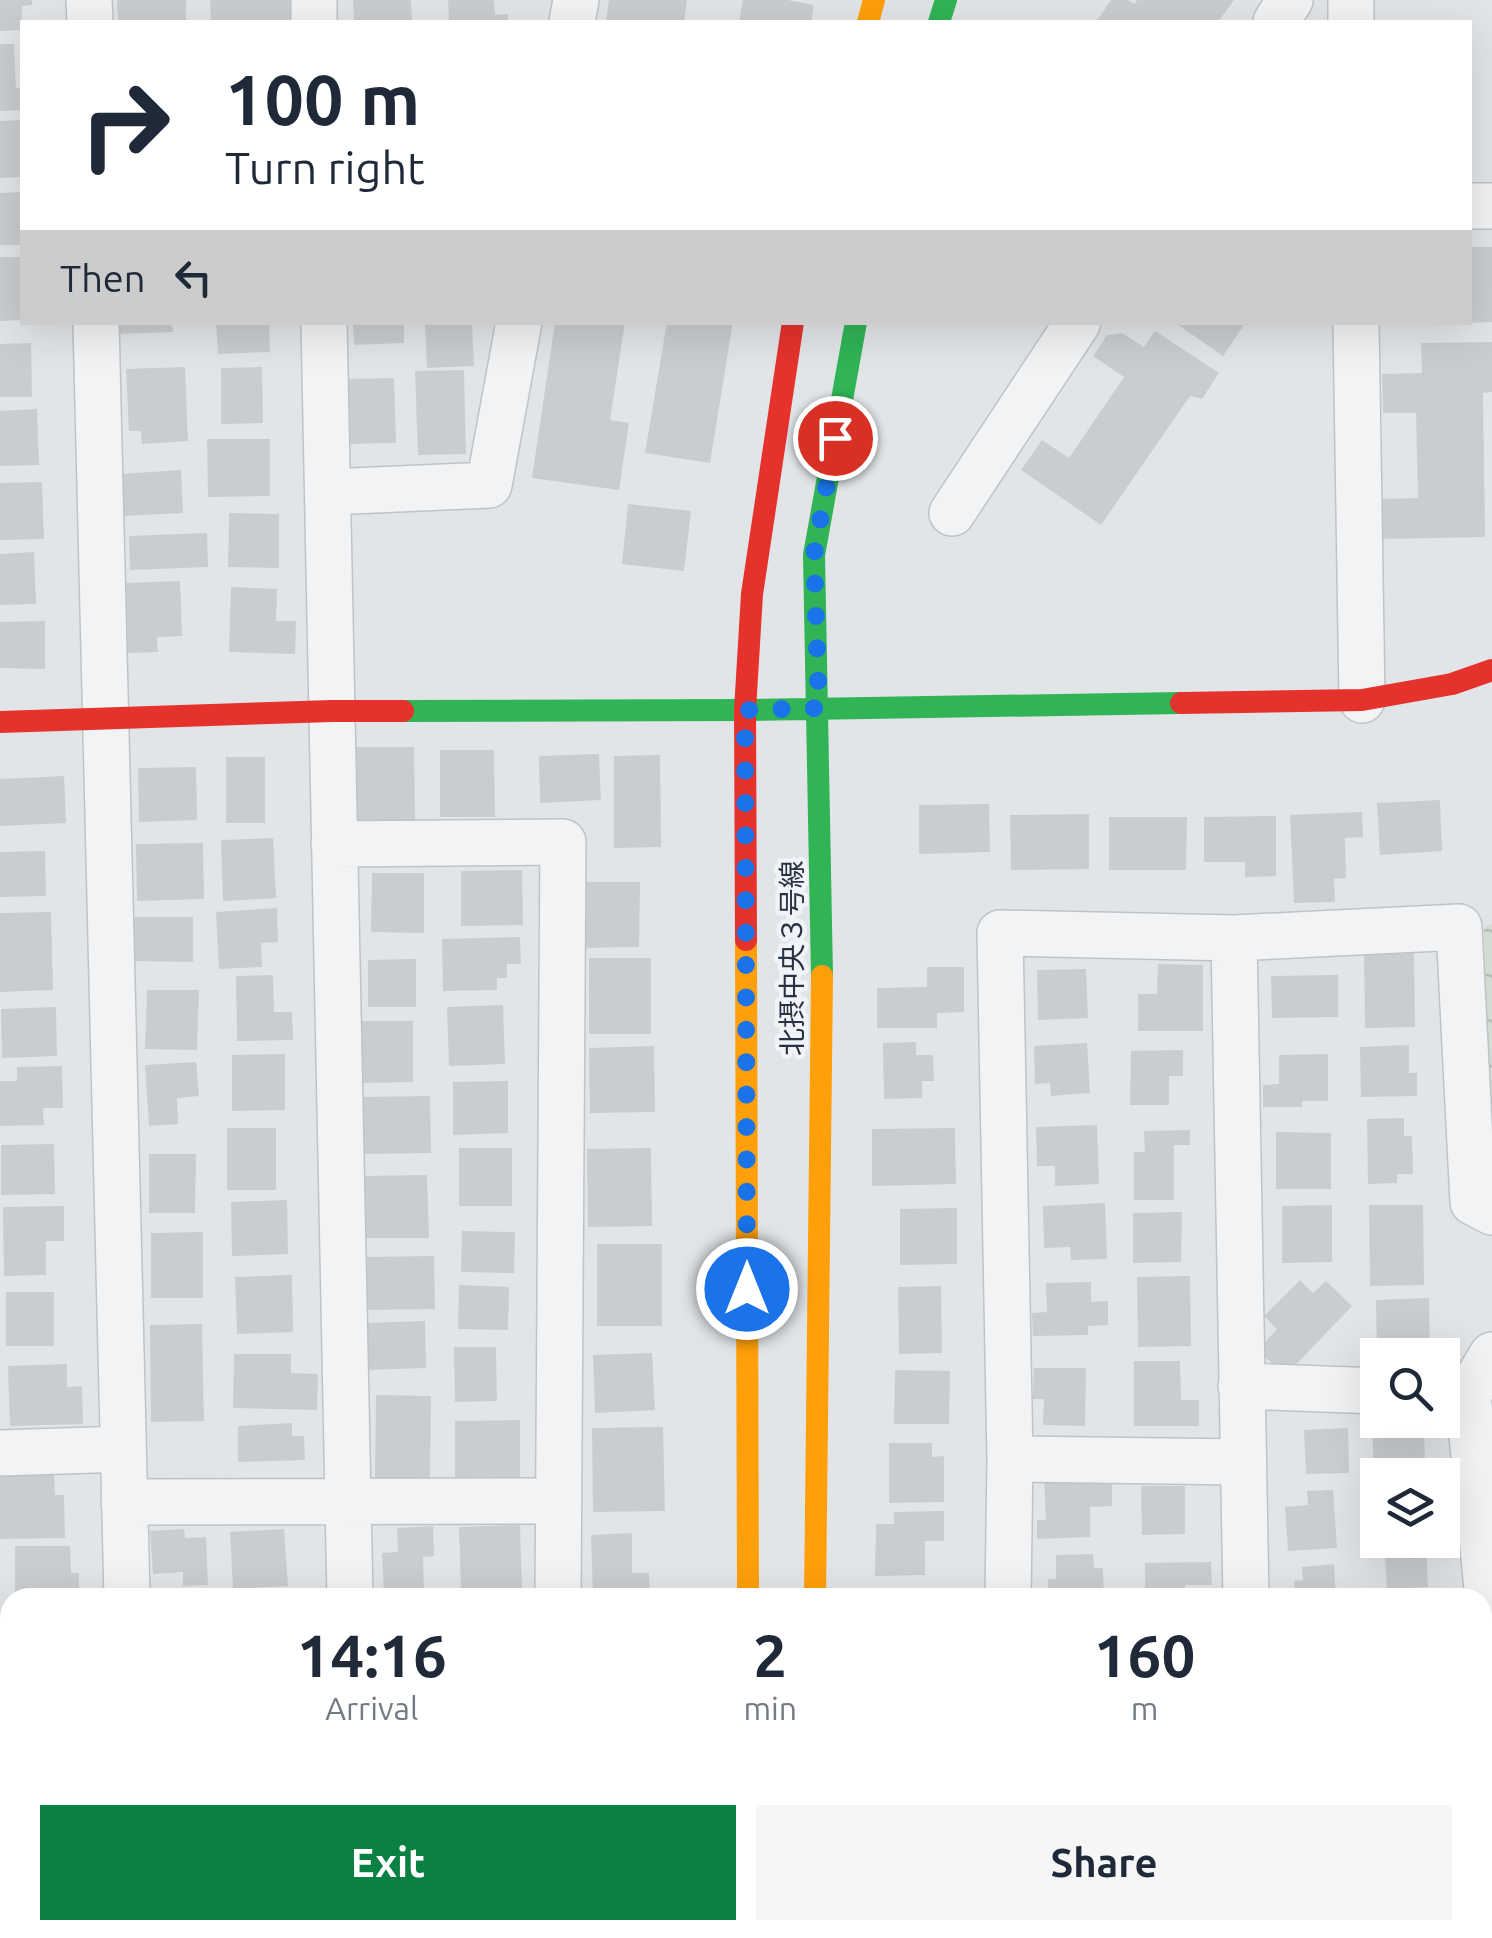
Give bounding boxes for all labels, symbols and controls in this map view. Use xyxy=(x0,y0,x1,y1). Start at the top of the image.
icon: right xyxy=(60,60,190,190)
text: 100 m xyxy=(225,60,420,138)
text: Turn right xyxy=(225,142,425,193)
icon: left xyxy=(166,250,221,305)
text: Then xyxy=(60,257,146,299)
pin xyxy=(793,396,878,481)
icon: arrive xyxy=(808,411,863,466)
street label: 北摂中央３号線 xyxy=(776,860,807,1056)
position arrow xyxy=(695,1237,799,1341)
map controls xyxy=(1360,1338,1460,1558)
button: search xyxy=(1360,1338,1460,1438)
button: layers xyxy=(1360,1458,1460,1558)
text: 14:16 xyxy=(297,1621,447,1688)
text: 2 xyxy=(753,1621,787,1688)
text: 160 xyxy=(1094,1621,1195,1688)
text: Arrival xyxy=(325,1690,418,1726)
text: min xyxy=(743,1690,797,1726)
text: m xyxy=(1131,1690,1158,1726)
button: Exit xyxy=(40,1805,736,1920)
button: Share xyxy=(756,1805,1452,1920)

